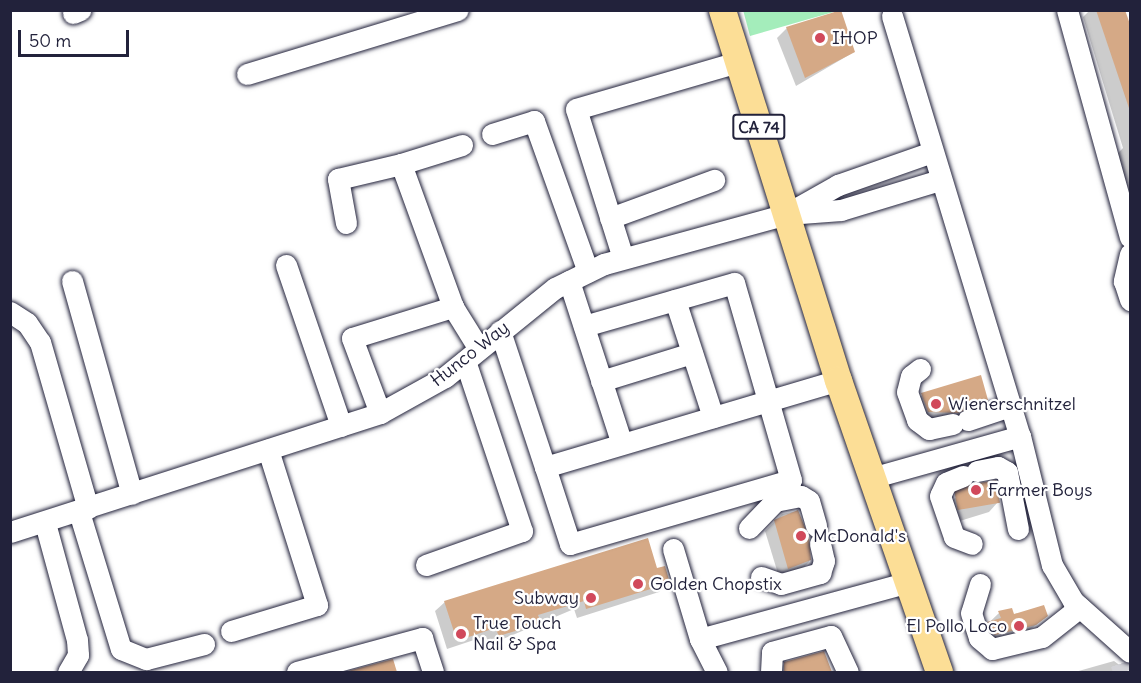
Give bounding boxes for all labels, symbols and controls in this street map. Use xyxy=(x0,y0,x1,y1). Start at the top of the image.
scale bar xyxy=(21,18,132,56)
place label: IHOP xyxy=(832,27,878,49)
text: 50 m xyxy=(29,29,71,52)
marker: IHOP xyxy=(813,31,827,45)
road number: CA 74 xyxy=(732,114,786,140)
street label: Hunco Way xyxy=(427,317,513,391)
place label: Wienerschnitzel xyxy=(948,393,1076,415)
marker: Wienerschnitzel xyxy=(929,397,943,411)
place label: Farmer Boys xyxy=(988,479,1092,501)
marker: Farmer Boys xyxy=(969,483,983,497)
place label: McDonald's xyxy=(813,525,906,547)
marker: McDonald's xyxy=(794,529,808,543)
place label: Golden Chopstix xyxy=(650,573,782,595)
marker: Golden Chopstix xyxy=(631,577,645,591)
place label: Subway xyxy=(514,587,579,609)
marker: Subway xyxy=(584,591,598,605)
place label: True Touch Nail & Spa xyxy=(473,613,561,656)
place label: El Pollo Loco xyxy=(906,615,1007,637)
marker: El Pollo Loco xyxy=(1012,619,1026,633)
marker: True Touch Nail & Spa xyxy=(454,627,468,641)

